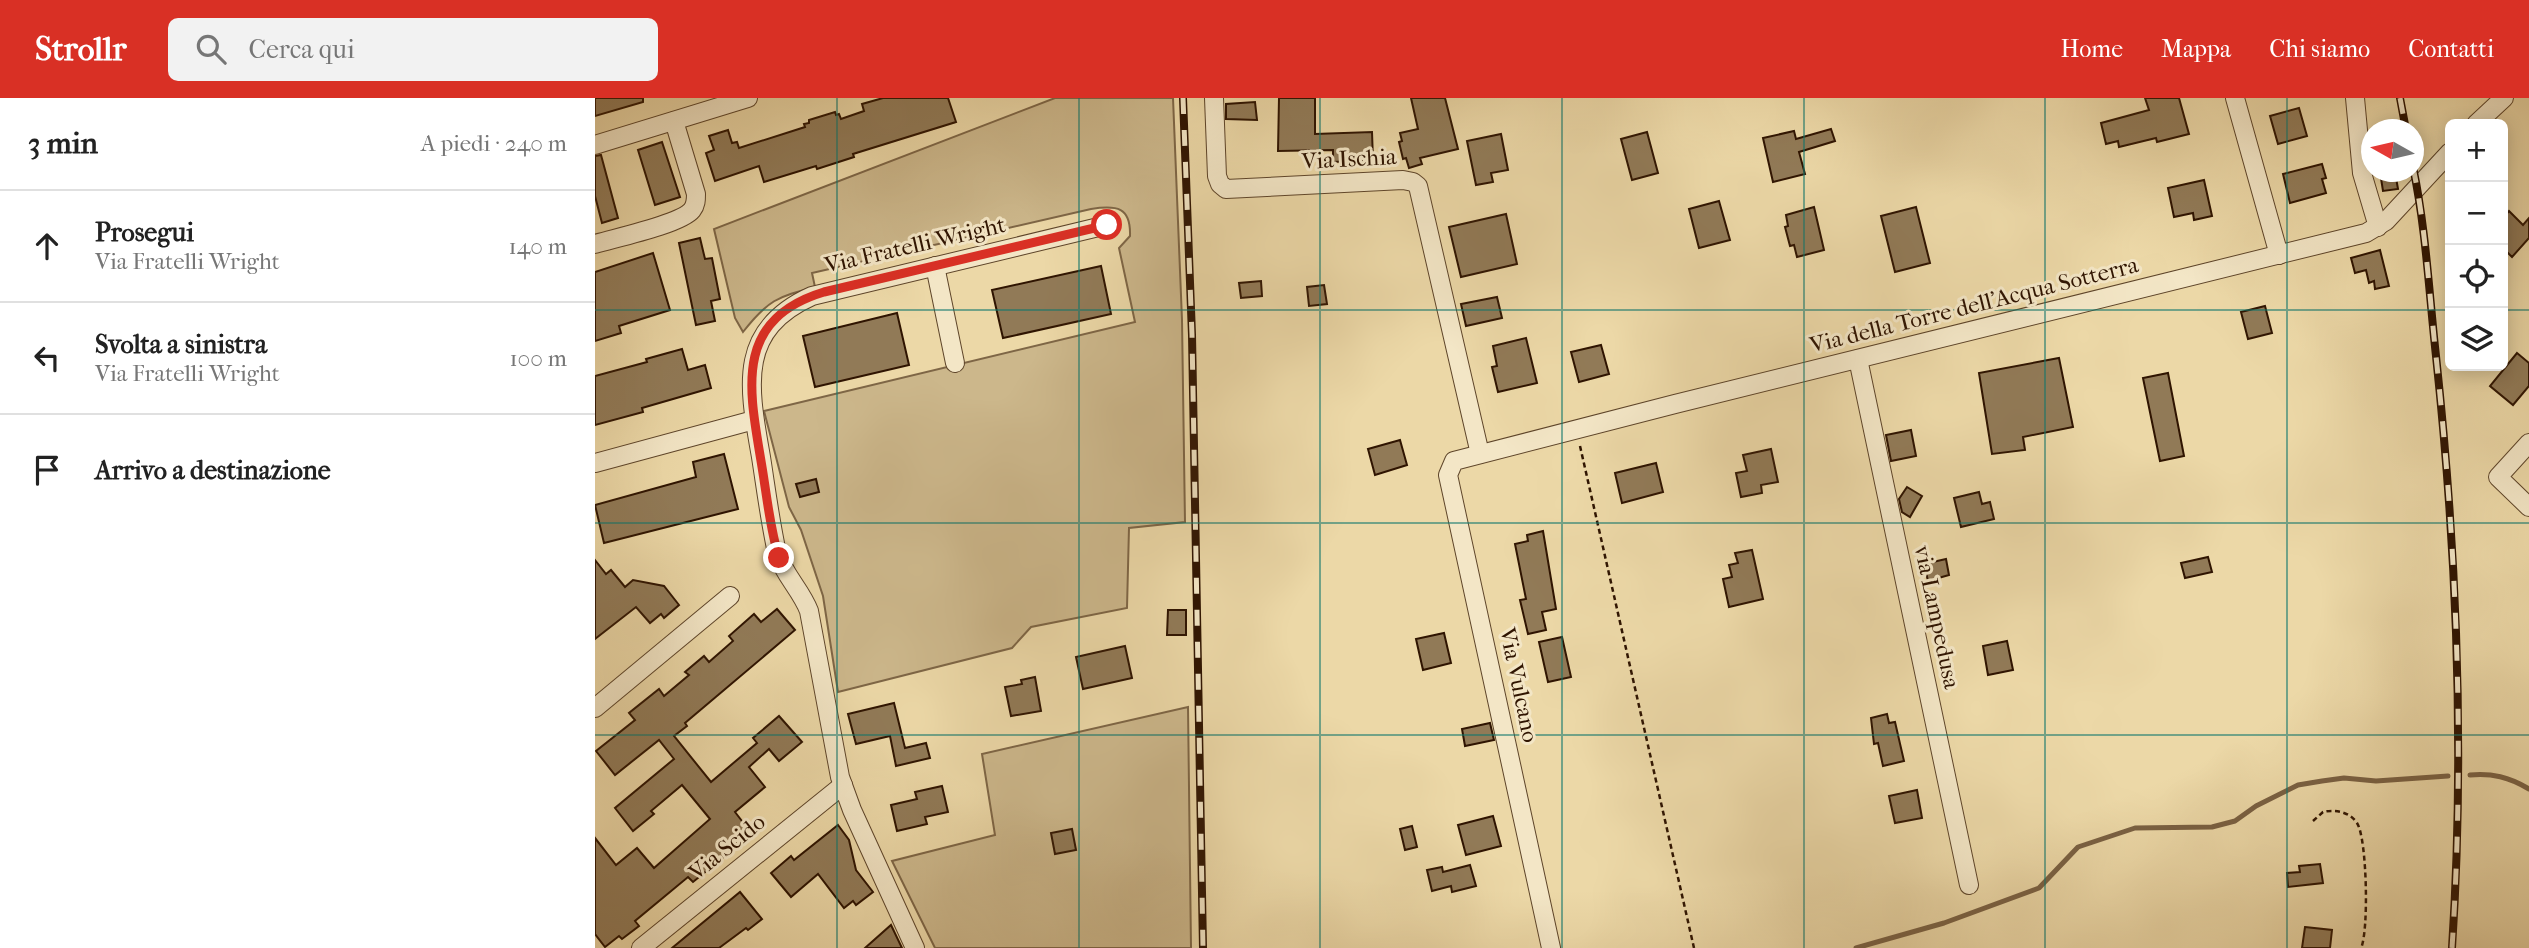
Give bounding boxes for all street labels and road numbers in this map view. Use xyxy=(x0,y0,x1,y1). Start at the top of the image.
street label: Via Ischia xyxy=(1300,143,1398,175)
street label: Via Fratelli Wright xyxy=(821,211,1008,279)
street label: Via della Torre dell'Acqua Sotterra xyxy=(1806,251,2141,359)
street label: via Lampedusa xyxy=(1909,543,1965,692)
street label: Via Vulcano xyxy=(1493,624,1544,745)
street label: Via Scido xyxy=(683,808,771,886)

